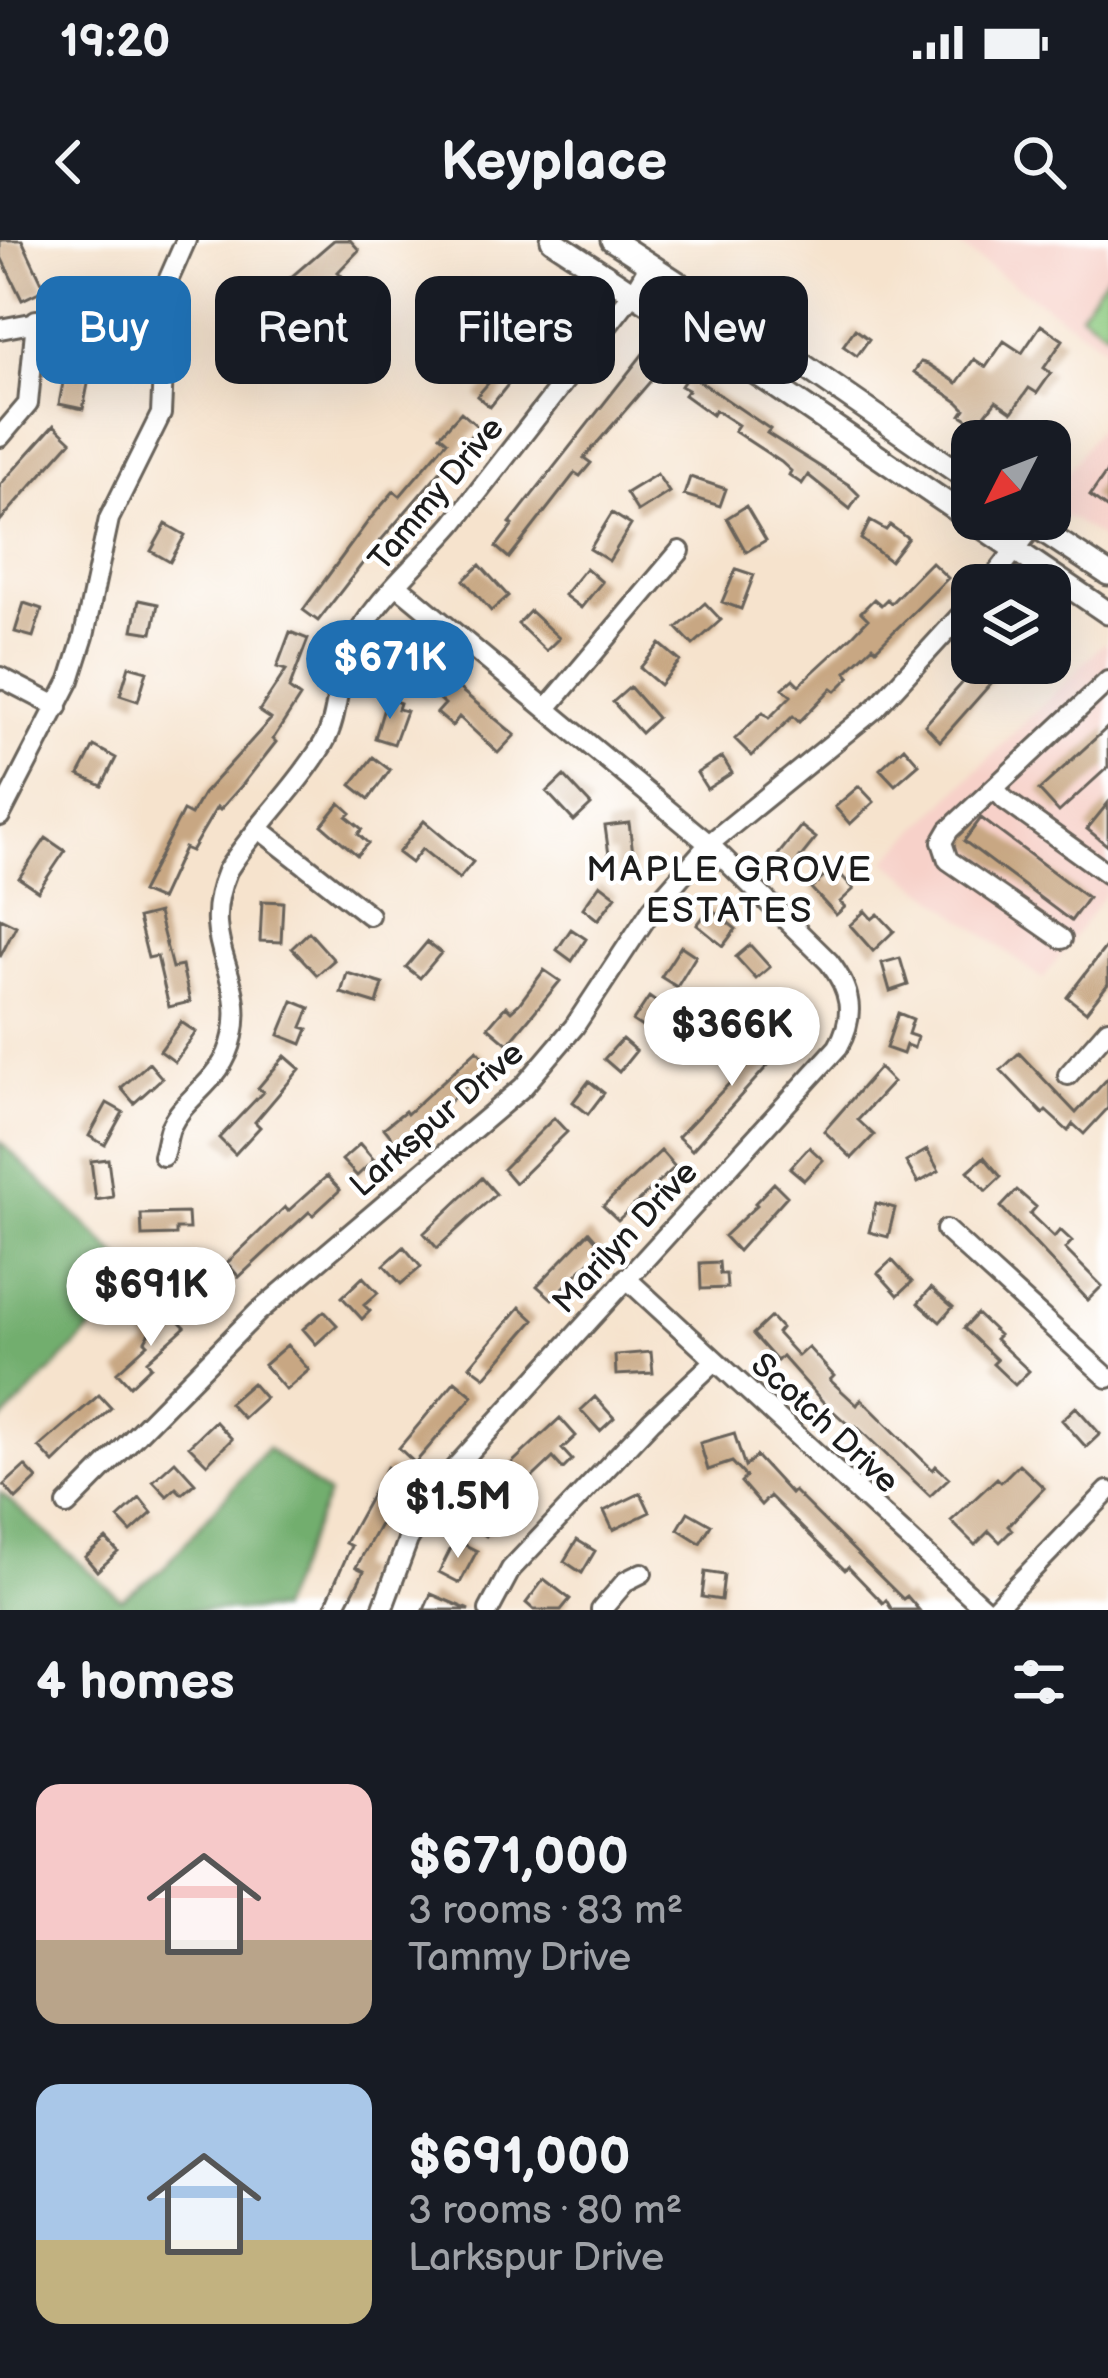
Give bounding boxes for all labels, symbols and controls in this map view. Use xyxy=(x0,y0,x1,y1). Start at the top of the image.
text: 19:20 xyxy=(60,15,170,70)
icon: back xyxy=(36,129,102,195)
icon: search xyxy=(1006,129,1072,195)
text: Keyplace xyxy=(441,130,667,195)
chip: Buy xyxy=(36,276,191,384)
chip: Rent xyxy=(215,276,391,384)
chip: Filters xyxy=(415,276,615,384)
chip: New xyxy=(639,276,808,384)
street label: Tammy Drive xyxy=(360,409,513,579)
north arrow xyxy=(951,420,1071,540)
map controls xyxy=(951,420,1071,684)
button: layers xyxy=(951,564,1071,684)
pin: $671K xyxy=(306,620,474,722)
text: $671K xyxy=(333,635,447,682)
district label: MAPLE GROVE ESTATES xyxy=(586,849,874,933)
pin: $366K xyxy=(648,987,816,1089)
text: $366K xyxy=(671,1002,793,1049)
street label: Larkspur Drive xyxy=(342,1033,532,1206)
street label: Marilyn Drive xyxy=(545,1153,706,1322)
pin: $691K xyxy=(67,1247,235,1349)
text: $691K xyxy=(93,1262,209,1309)
street label: Scotch Drive xyxy=(743,1345,907,1502)
pin: $1.5M xyxy=(374,1459,542,1561)
text: $1.5M xyxy=(405,1474,511,1521)
icon: filters xyxy=(1006,1649,1072,1715)
text: 4 homes xyxy=(36,1652,235,1713)
text: $671,000 xyxy=(408,1827,629,1888)
icon: home xyxy=(132,1832,276,1976)
text: 3 rooms · 83 m² xyxy=(408,1888,683,1935)
text: Tammy Drive xyxy=(408,1935,631,1982)
text: $691,000 xyxy=(408,2127,631,2188)
icon: home xyxy=(132,2132,276,2276)
text: 3 rooms · 80 m² xyxy=(408,2188,682,2235)
text: Larkspur Drive xyxy=(408,2235,664,2282)

